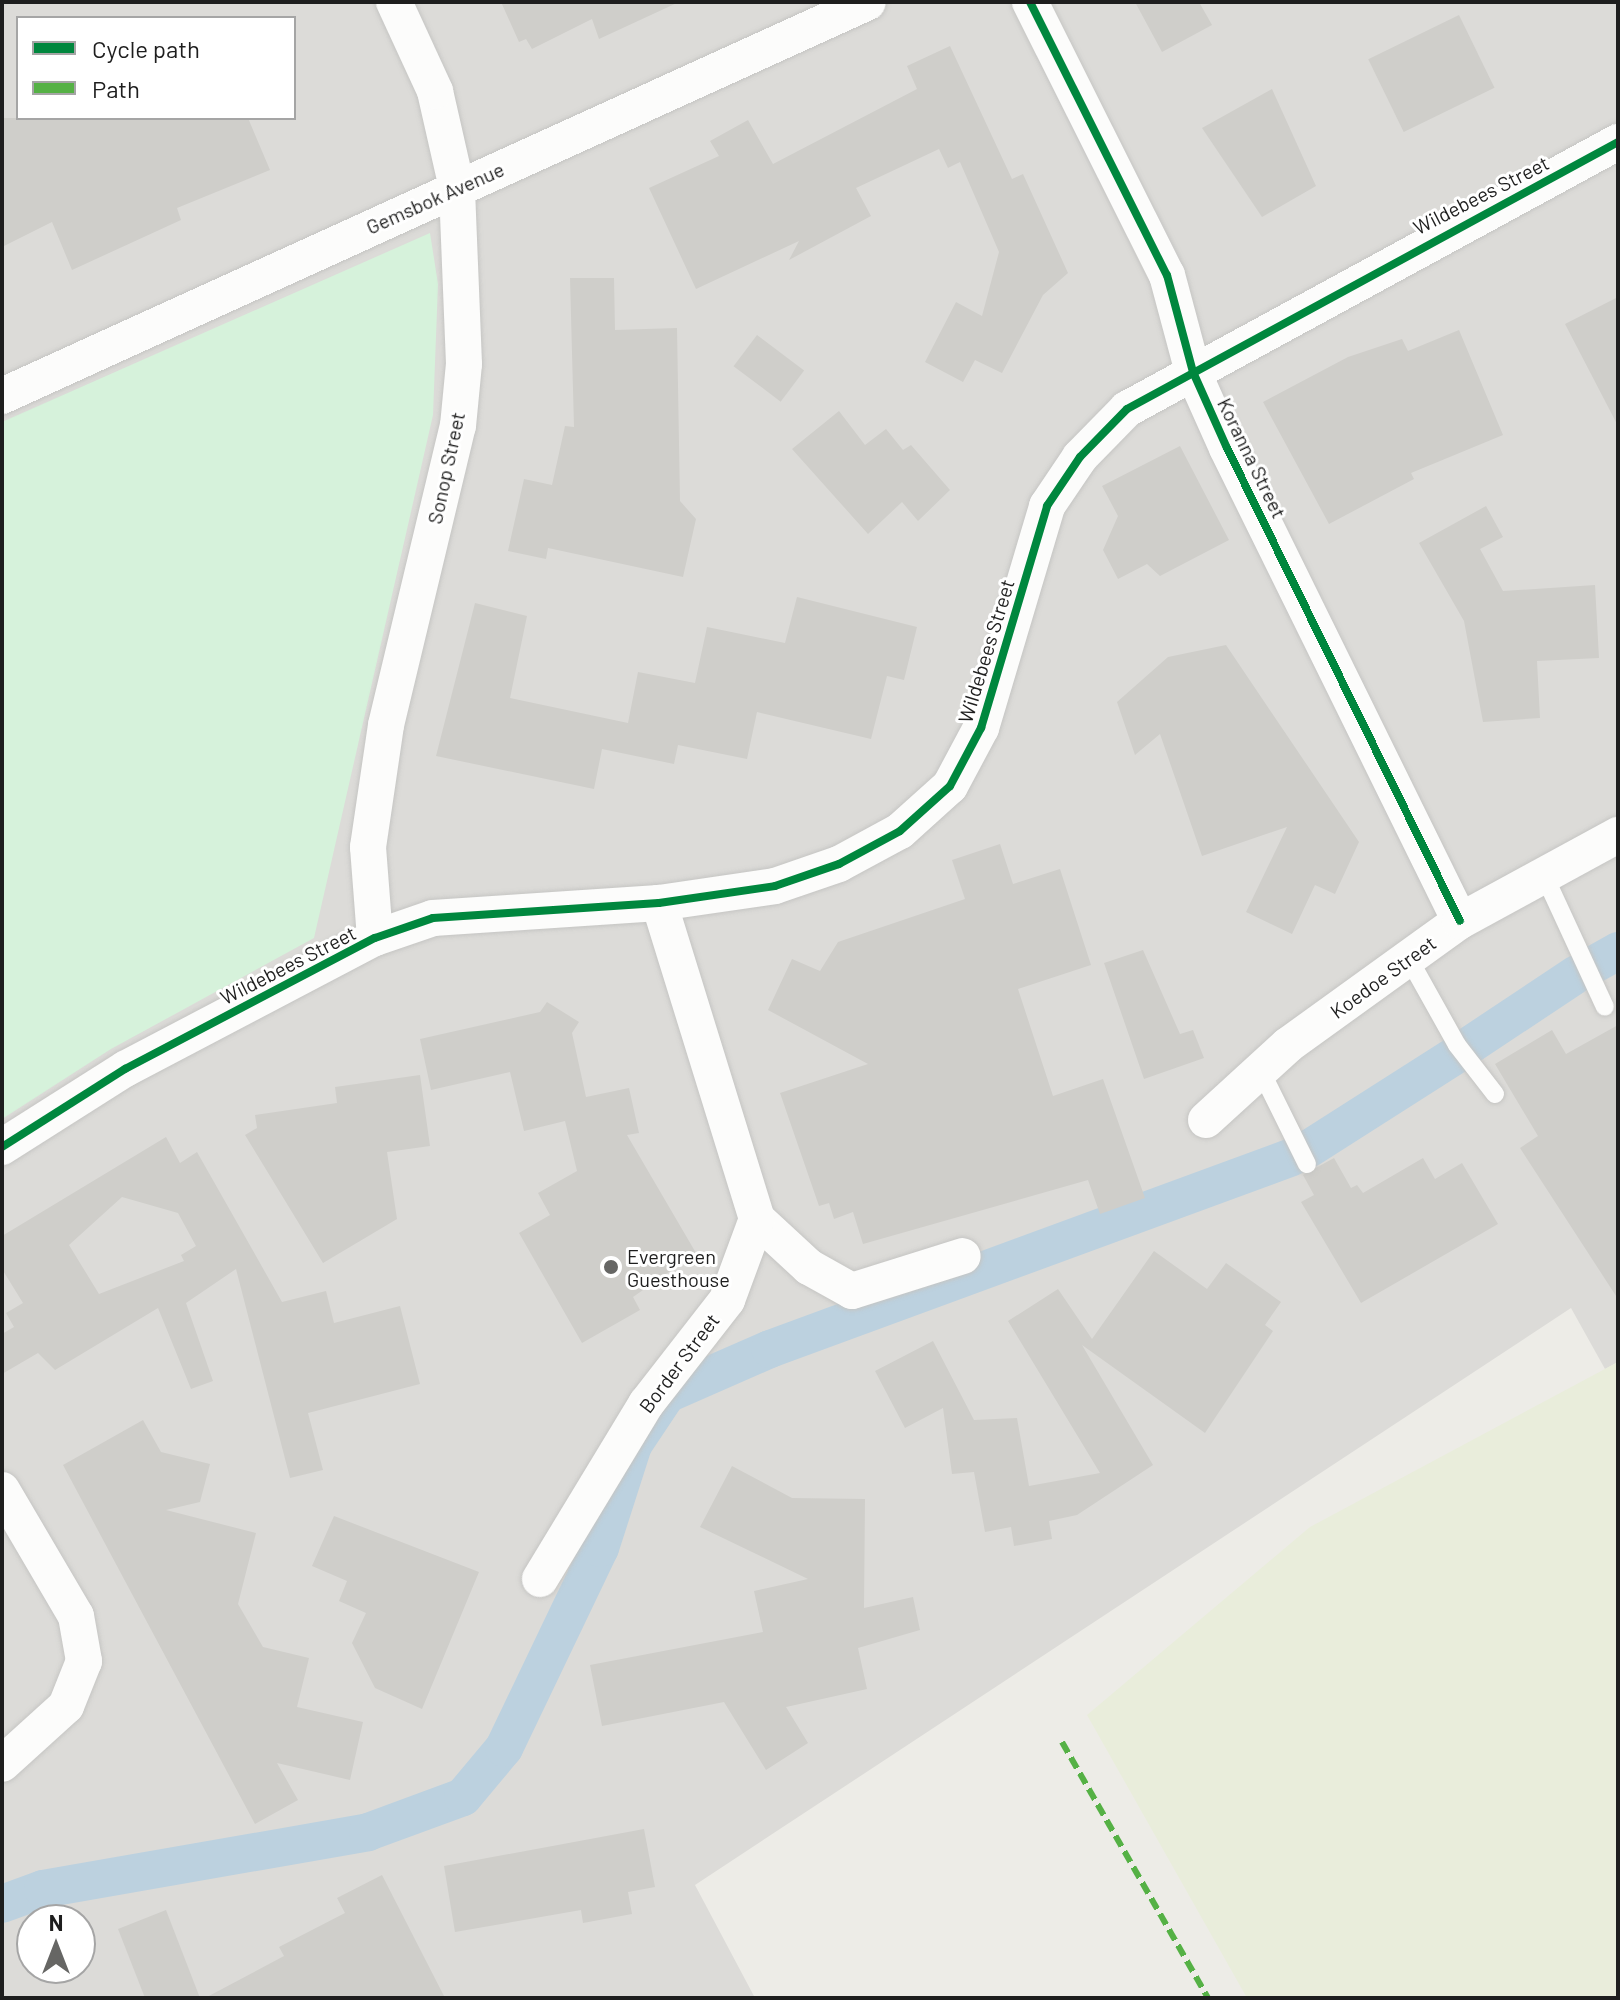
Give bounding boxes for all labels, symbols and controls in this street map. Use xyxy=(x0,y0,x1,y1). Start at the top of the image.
legend xyxy=(16,16,296,120)
text: Cycle path xyxy=(92,34,200,63)
text: Path xyxy=(92,74,140,103)
street label: Wildebees Street xyxy=(1409,150,1553,240)
street label: Gemsbok Avenue xyxy=(362,157,508,239)
street label: Koranna Street xyxy=(1213,394,1291,522)
street label: Sonop Street xyxy=(422,410,470,526)
street label: Wildebees Street xyxy=(953,576,1019,726)
street label: Wildebees Street xyxy=(216,920,360,1010)
street label: Koedoe Street xyxy=(1326,931,1440,1023)
place label: Evergreen Guesthouse xyxy=(627,1244,730,1291)
marker: Evergreen Guesthouse xyxy=(602,1258,620,1276)
street label: Border Street xyxy=(634,1309,724,1417)
north arrow xyxy=(16,1904,96,1984)
text: N xyxy=(49,1909,63,1935)

